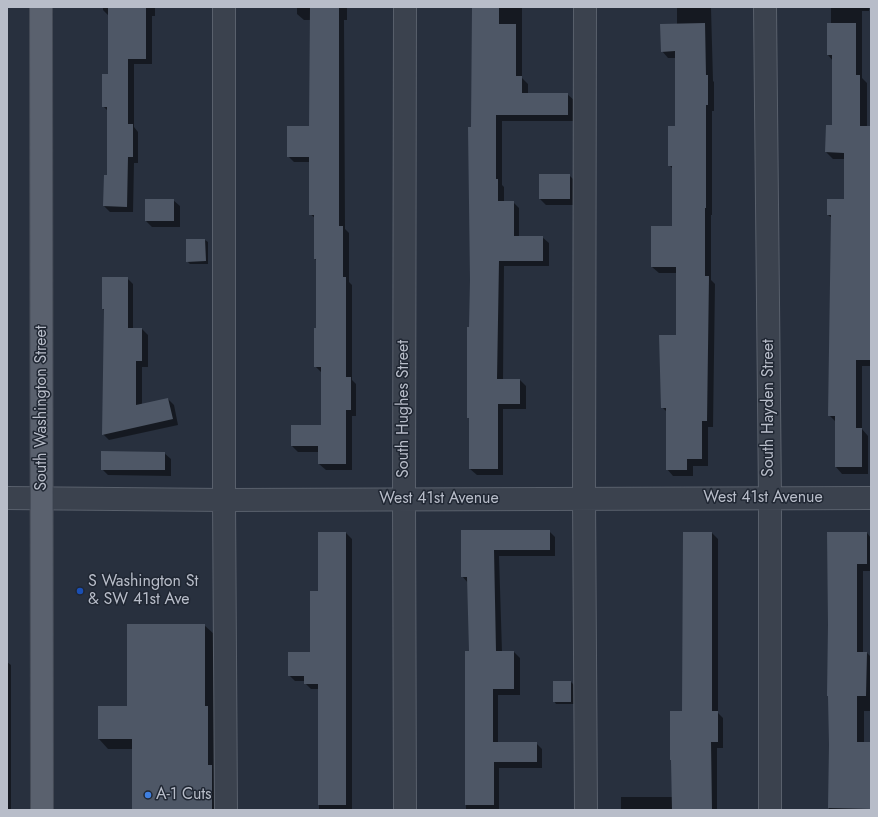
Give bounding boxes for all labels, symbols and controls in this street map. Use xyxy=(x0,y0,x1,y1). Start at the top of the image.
street label: South Washington Street xyxy=(32,325,52,491)
street label: South Hayden Street xyxy=(759,339,779,477)
street label: South Hughes Street xyxy=(394,340,414,478)
street label: West 41st Avenue xyxy=(703,488,823,508)
street label: West 41st Avenue xyxy=(379,489,499,509)
place label: S Washington St & SW 41st Ave xyxy=(88,572,198,610)
marker: S Washington St & SW 41st Ave xyxy=(75,586,85,596)
place label: A-1 Cuts xyxy=(156,785,212,805)
marker: A-1 Cuts xyxy=(143,790,153,800)

